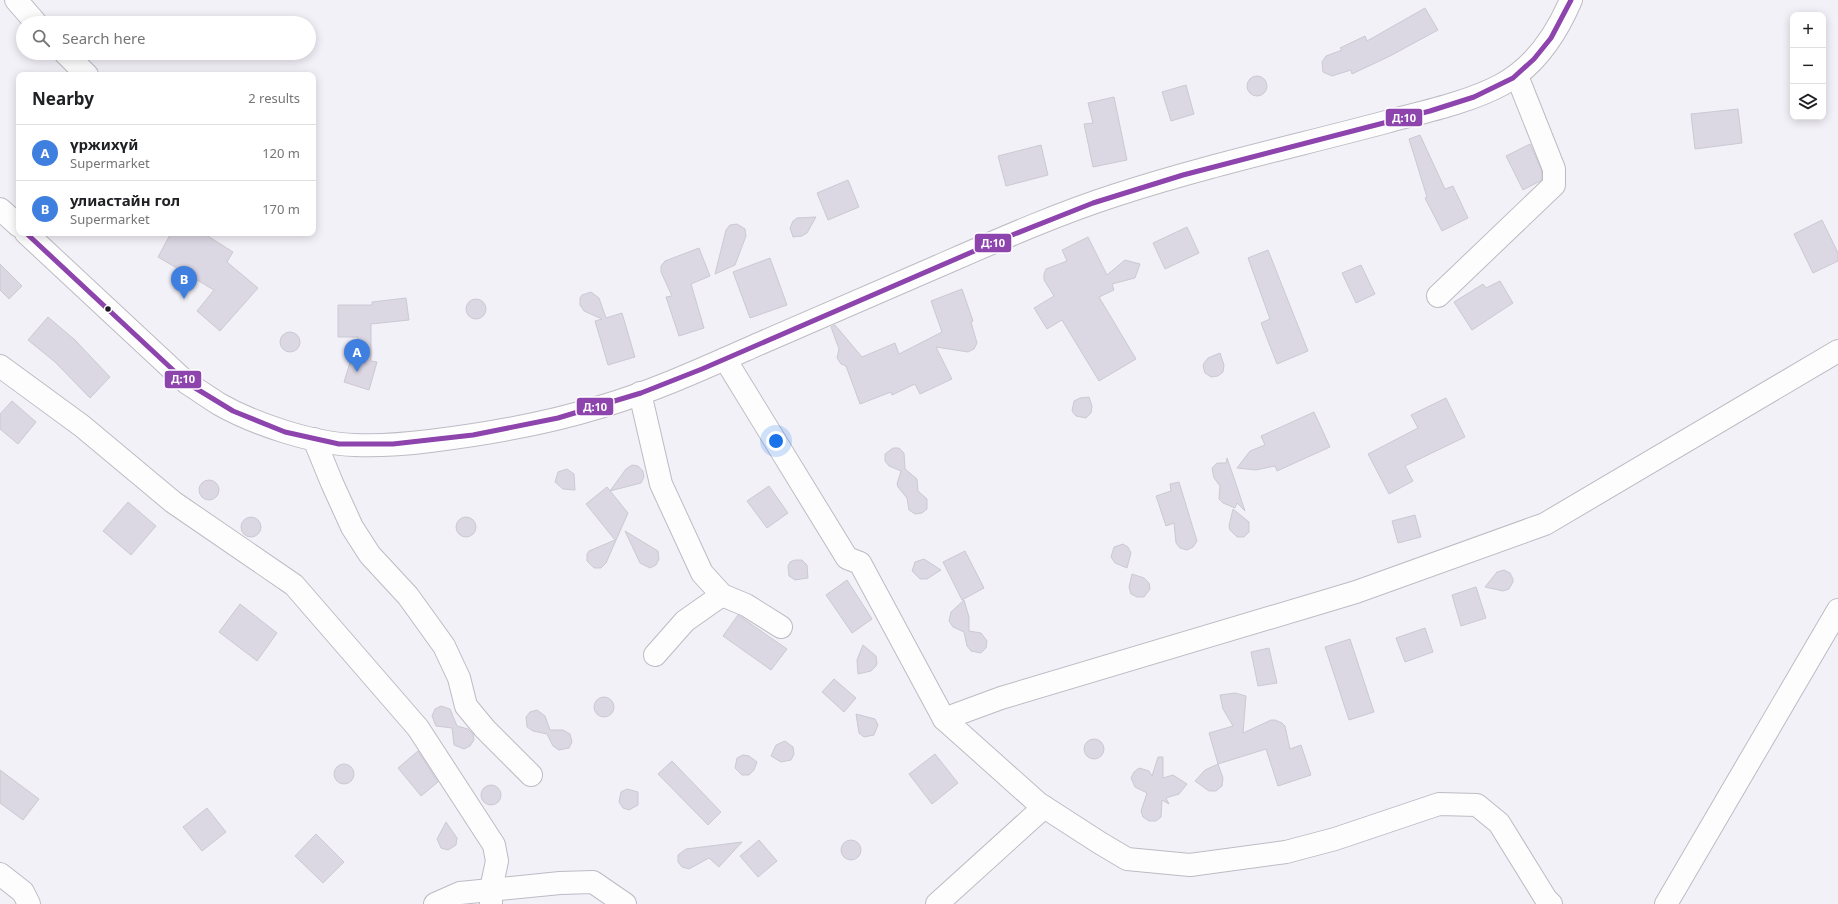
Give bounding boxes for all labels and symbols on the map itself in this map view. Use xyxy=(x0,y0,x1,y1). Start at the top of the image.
line badge: Д:10 xyxy=(1385,108,1423,127)
text: Д:10 xyxy=(1392,110,1416,125)
line badge: Д:10 xyxy=(974,233,1012,253)
text: Д:10 xyxy=(981,235,1005,250)
pin: B xyxy=(171,266,197,299)
unlabelled marker xyxy=(103,304,113,314)
pin: A xyxy=(344,339,370,372)
line badge: Д:10 xyxy=(164,370,202,389)
text: Д:10 xyxy=(171,371,195,386)
line badge: Д:10 xyxy=(576,397,614,416)
text: Д:10 xyxy=(583,399,607,414)
your location xyxy=(766,431,786,451)

